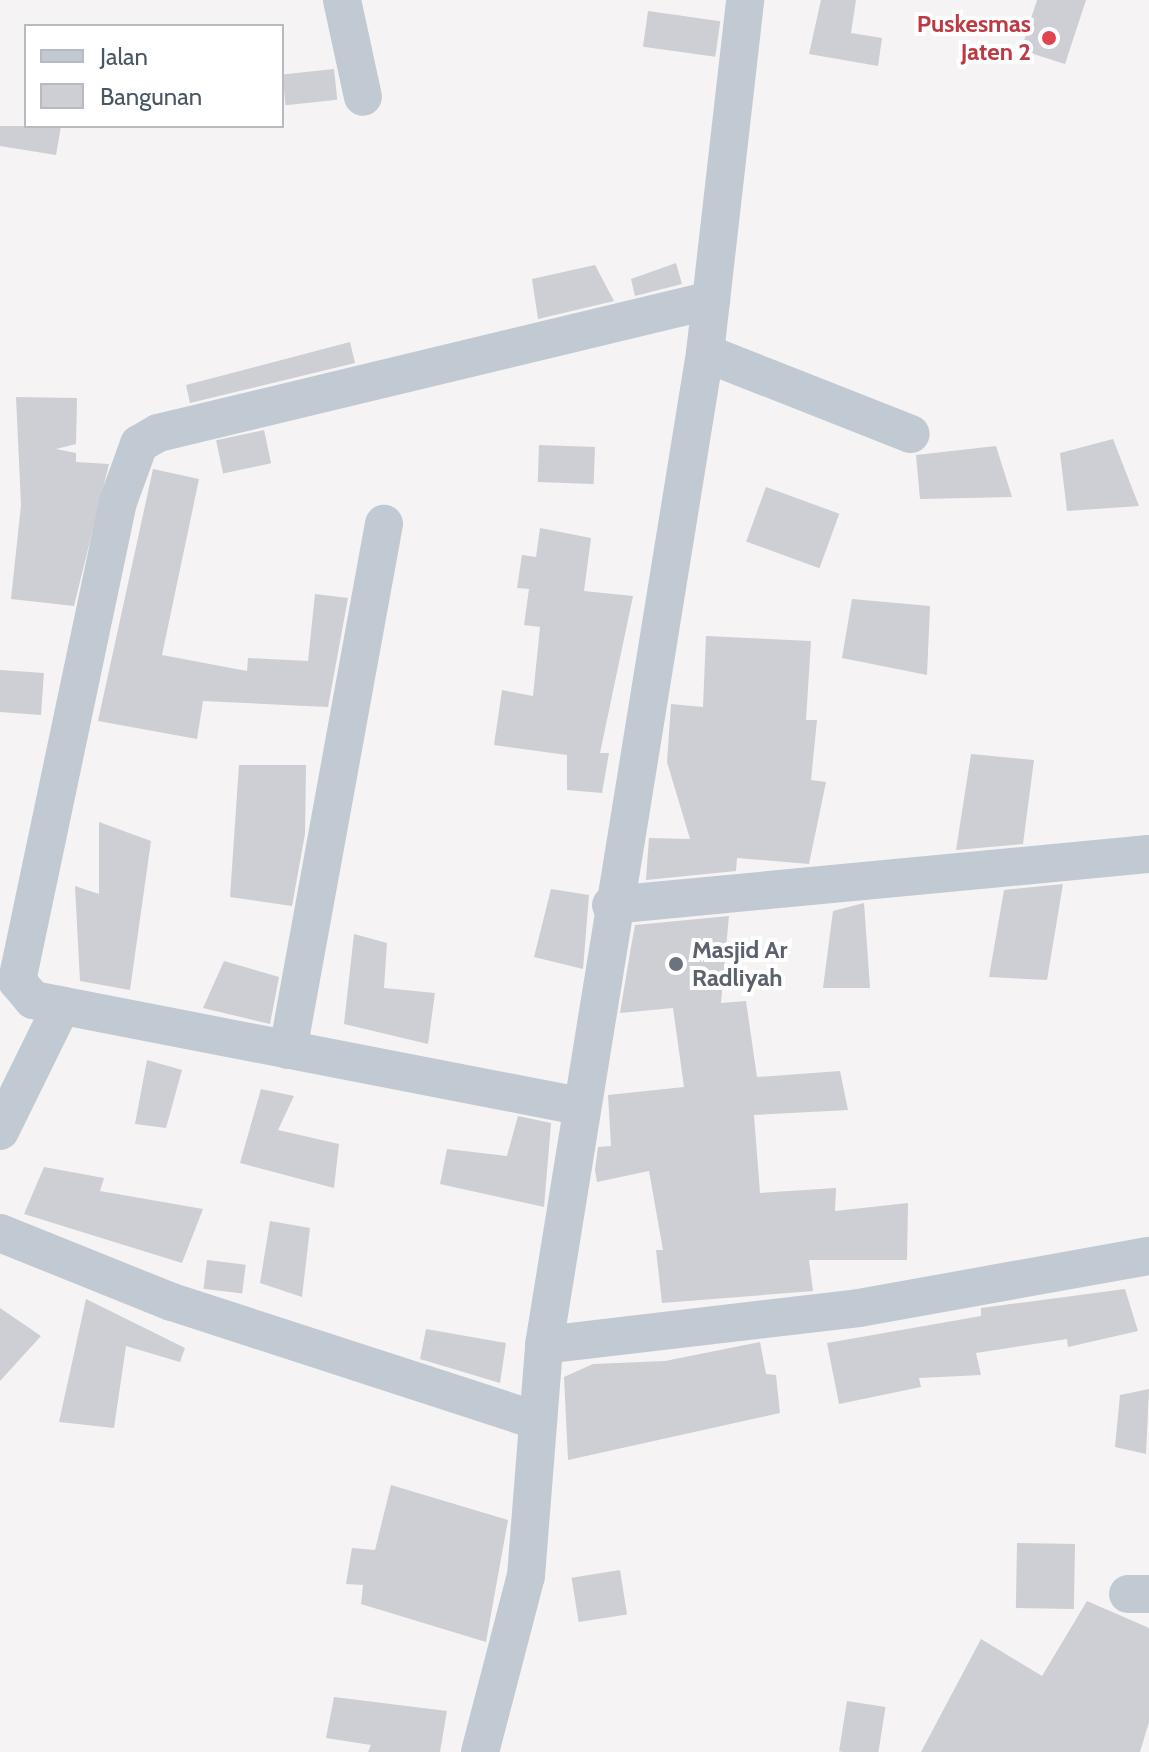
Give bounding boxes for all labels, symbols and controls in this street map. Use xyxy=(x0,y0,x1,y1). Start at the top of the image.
place label: Puskesmas Jaten 2 xyxy=(917,10,1031,66)
legend xyxy=(24,24,284,128)
marker: Puskesmas Jaten 2 xyxy=(1038,27,1060,49)
text: Jalan xyxy=(100,42,148,71)
text: Bangunan xyxy=(100,82,202,111)
place label: Masjid Ar Radliyah xyxy=(692,936,787,992)
marker: Masjid Ar Radliyah xyxy=(667,955,685,973)

